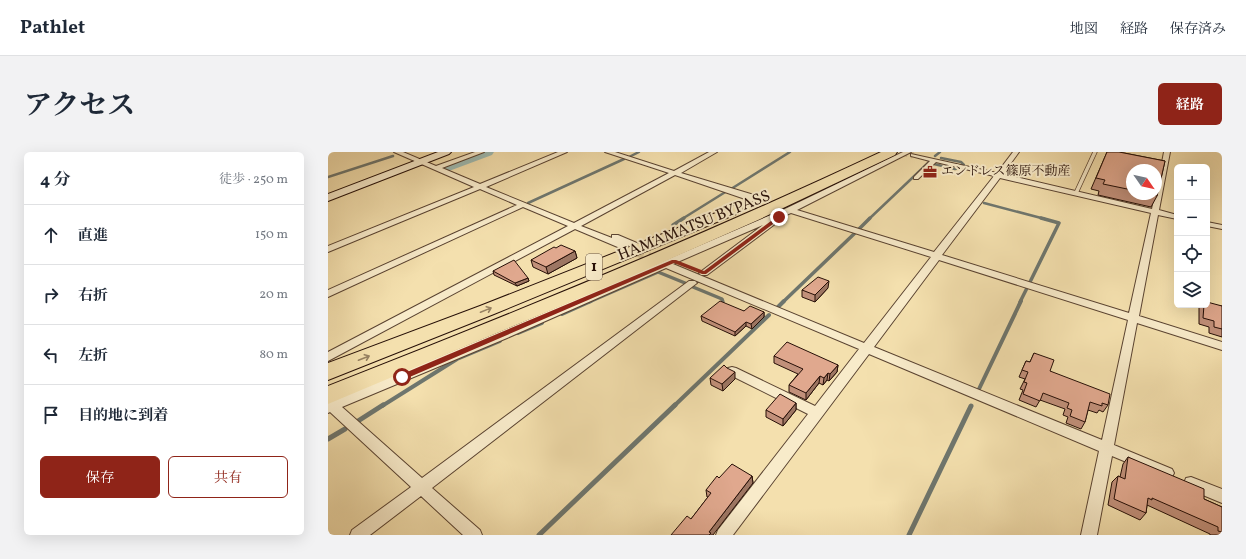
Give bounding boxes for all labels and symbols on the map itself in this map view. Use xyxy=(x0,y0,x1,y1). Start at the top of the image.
place label: エンドレス篠原不動産 xyxy=(941,163,1071,181)
office icon: エンドレス篠原不動産 xyxy=(922,164,938,180)
north arrow xyxy=(1126,164,1162,200)
street label: HAMAMATSU BYPASS xyxy=(614,185,774,267)
route end xyxy=(770,208,788,226)
road number: 1 xyxy=(586,254,602,280)
one-way arrow xyxy=(479,306,491,314)
one-way arrow xyxy=(358,353,370,361)
route start xyxy=(393,368,411,386)

